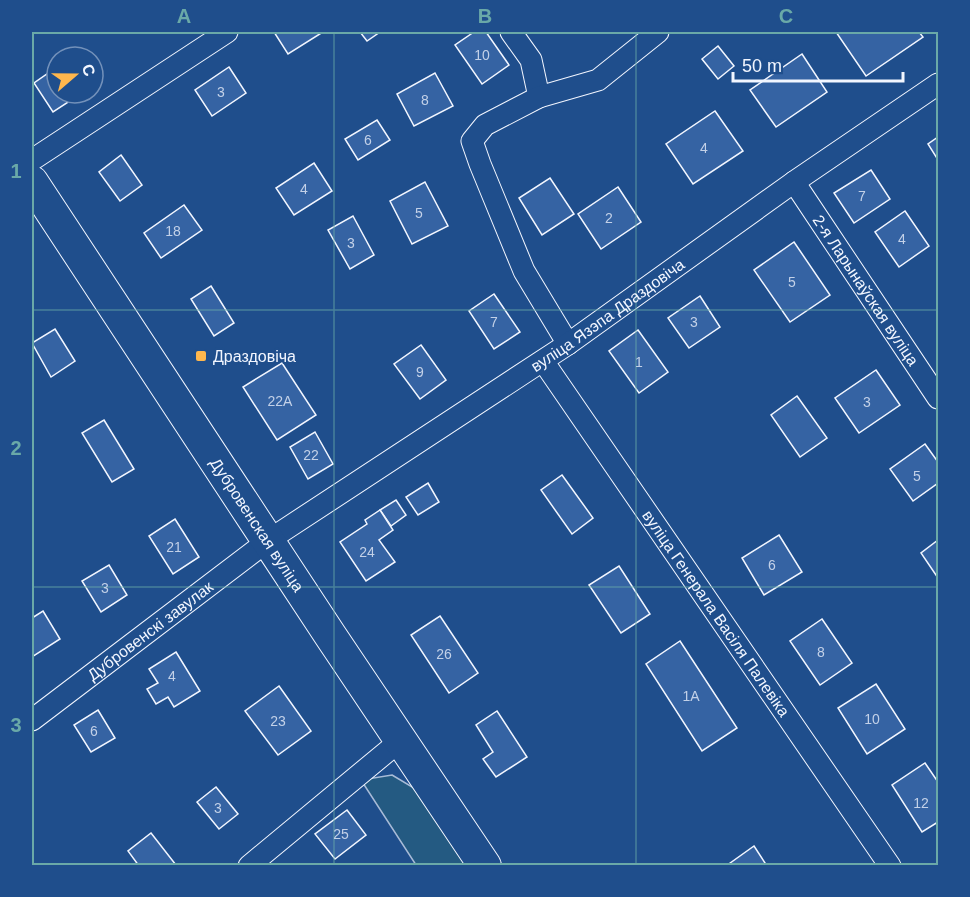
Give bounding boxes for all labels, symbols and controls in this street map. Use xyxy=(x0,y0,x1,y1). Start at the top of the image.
text: A xyxy=(177,5,191,27)
text: B xyxy=(478,5,492,27)
text: C xyxy=(779,5,793,27)
north arrow xyxy=(45,45,105,105)
scale bar xyxy=(733,45,902,83)
house number: 10 xyxy=(474,47,490,63)
text: 50 m xyxy=(742,56,782,76)
text: С xyxy=(79,62,99,79)
house number: 3 xyxy=(217,84,225,100)
house number: 8 xyxy=(421,92,429,108)
house number: 6 xyxy=(364,132,372,148)
house number: 4 xyxy=(700,140,708,156)
text: 1 xyxy=(10,160,22,182)
house number: 4 xyxy=(300,181,308,197)
house number: 7 xyxy=(858,188,866,204)
house number: 5 xyxy=(415,205,423,221)
house number: 2 xyxy=(605,210,613,226)
street label: 2-я Ларынаўская вуліца xyxy=(810,212,922,369)
house number: 18 xyxy=(165,223,181,239)
house number: 4 xyxy=(898,231,906,247)
house number: 3 xyxy=(347,235,355,251)
street label: вуліца Язэпа Драздовіча xyxy=(528,255,687,375)
house number: 5 xyxy=(788,274,796,290)
house number: 7 xyxy=(490,314,498,330)
house number: 3 xyxy=(690,314,698,330)
place label: Драздовіча xyxy=(213,348,296,365)
marker: Драздовіча xyxy=(194,349,208,363)
house number: 1 xyxy=(635,354,643,370)
house number: 9 xyxy=(416,364,424,380)
house number: 22А xyxy=(268,393,293,409)
house number: 3 xyxy=(863,394,871,410)
text: 2 xyxy=(10,437,22,459)
house number: 22 xyxy=(303,447,319,463)
street label: Дубровенская вуліца xyxy=(207,454,308,595)
house number: 5 xyxy=(913,468,921,484)
street label: вуліца Генерала Васіля Палевіка xyxy=(639,507,793,720)
house number: 21 xyxy=(166,539,182,555)
house number: 24 xyxy=(359,544,375,560)
house number: 6 xyxy=(768,557,776,573)
street label: Дубровенскі завулак xyxy=(84,577,217,683)
house number: 3 xyxy=(101,580,109,596)
house number: 8 xyxy=(817,644,825,660)
house number: 26 xyxy=(436,646,452,662)
house number: 4 xyxy=(168,668,176,684)
house number: 1А xyxy=(682,688,700,704)
house number: 10 xyxy=(864,711,880,727)
house number: 23 xyxy=(270,713,286,729)
text: 3 xyxy=(10,714,22,736)
house number: 6 xyxy=(90,723,98,739)
house number: 12 xyxy=(913,795,929,811)
house number: 3 xyxy=(214,800,222,816)
house number: 25 xyxy=(333,826,349,842)

